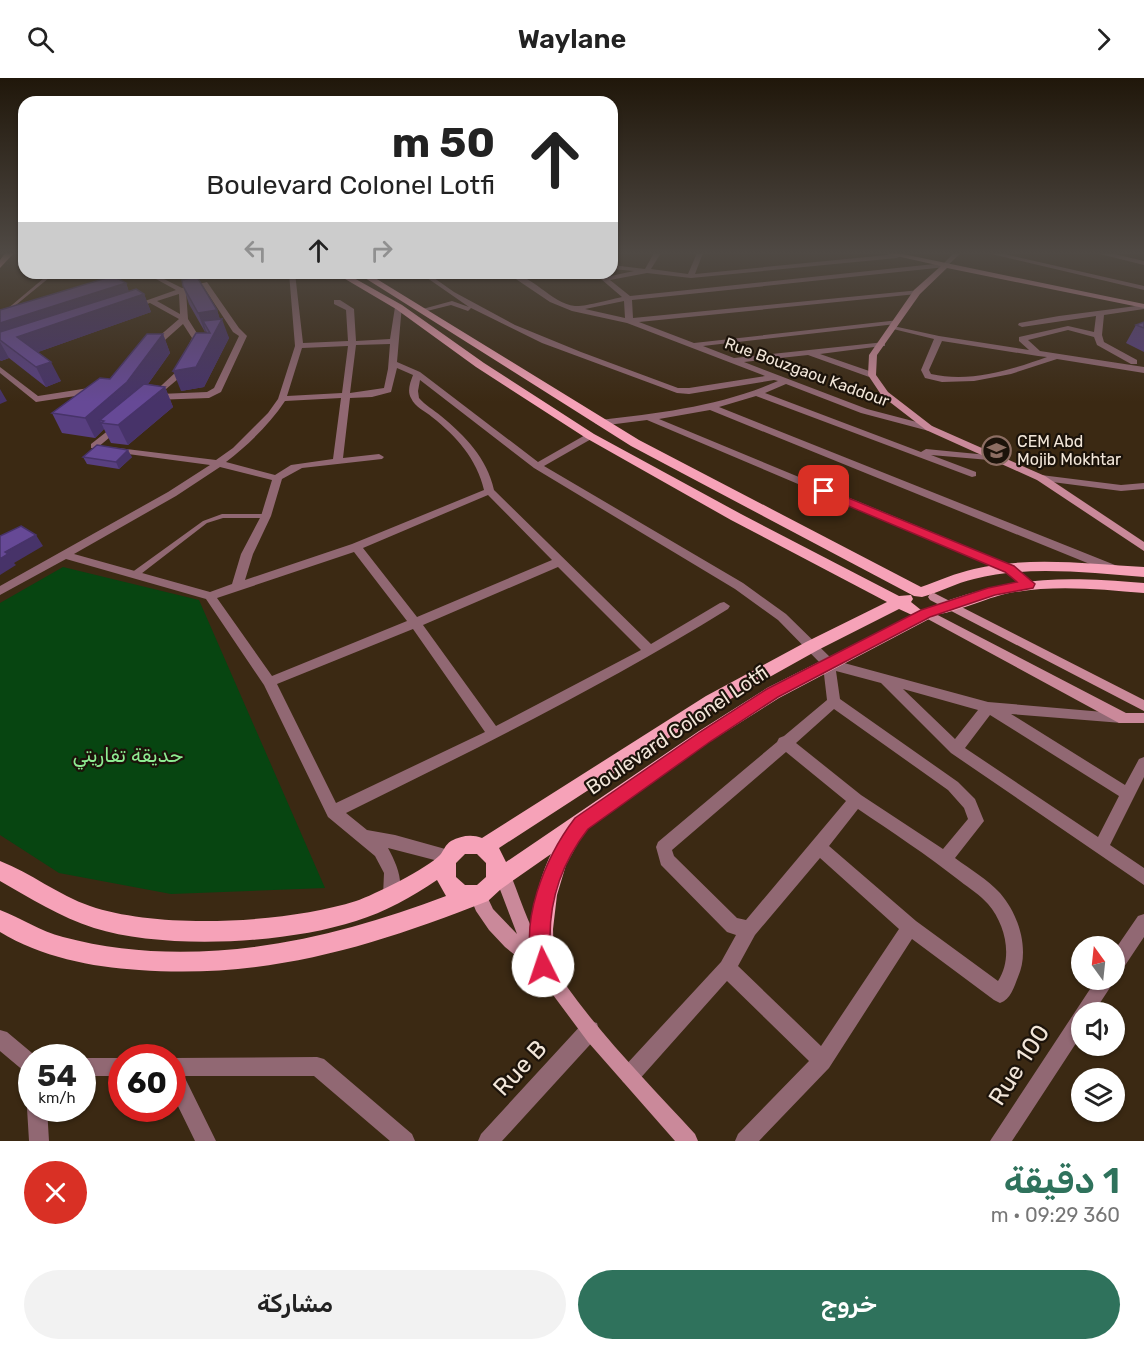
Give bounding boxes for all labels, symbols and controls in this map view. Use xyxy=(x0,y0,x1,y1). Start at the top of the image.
icon: search xyxy=(24,23,57,56)
text: Waylane xyxy=(518,23,626,55)
icon: forward xyxy=(1087,23,1120,56)
text: 50 m xyxy=(392,118,495,168)
icon: ahead xyxy=(516,120,594,198)
text: Boulevard Colonel Lotfi xyxy=(206,169,495,201)
icon: left xyxy=(239,234,272,267)
icon: ahead xyxy=(302,234,335,267)
icon: right xyxy=(365,234,398,267)
street label: Rue Bouzgaou Kaddour xyxy=(722,333,892,411)
place label: CEM Abd Mojib Mokhtar xyxy=(1017,432,1121,469)
school or university icon: CEM Abd Mojib Mokhtar xyxy=(980,434,1012,466)
pin xyxy=(798,465,849,516)
icon: arrive xyxy=(807,474,840,507)
street label: Boulevard Colonel Lotfi xyxy=(582,660,772,800)
park label: حديقة تفاريتي xyxy=(72,743,184,770)
position arrow xyxy=(511,934,575,998)
north arrow xyxy=(1071,936,1125,990)
map controls xyxy=(1071,936,1125,1122)
button: sound xyxy=(1071,1002,1125,1056)
street label: Rue 100 xyxy=(983,1020,1055,1110)
street label: Rue B xyxy=(487,1034,553,1102)
speed limit sign: 60 xyxy=(108,1044,186,1122)
text: 54 xyxy=(37,1058,77,1094)
button: layers xyxy=(1071,1068,1125,1122)
text: km/h xyxy=(38,1089,76,1107)
text: 1 دقيقة xyxy=(1004,1159,1120,1202)
button: close xyxy=(24,1161,87,1224)
text: 360 m · 09:29 xyxy=(991,1203,1120,1227)
button: مشاركة xyxy=(24,1270,566,1339)
button: خروج xyxy=(578,1270,1120,1339)

